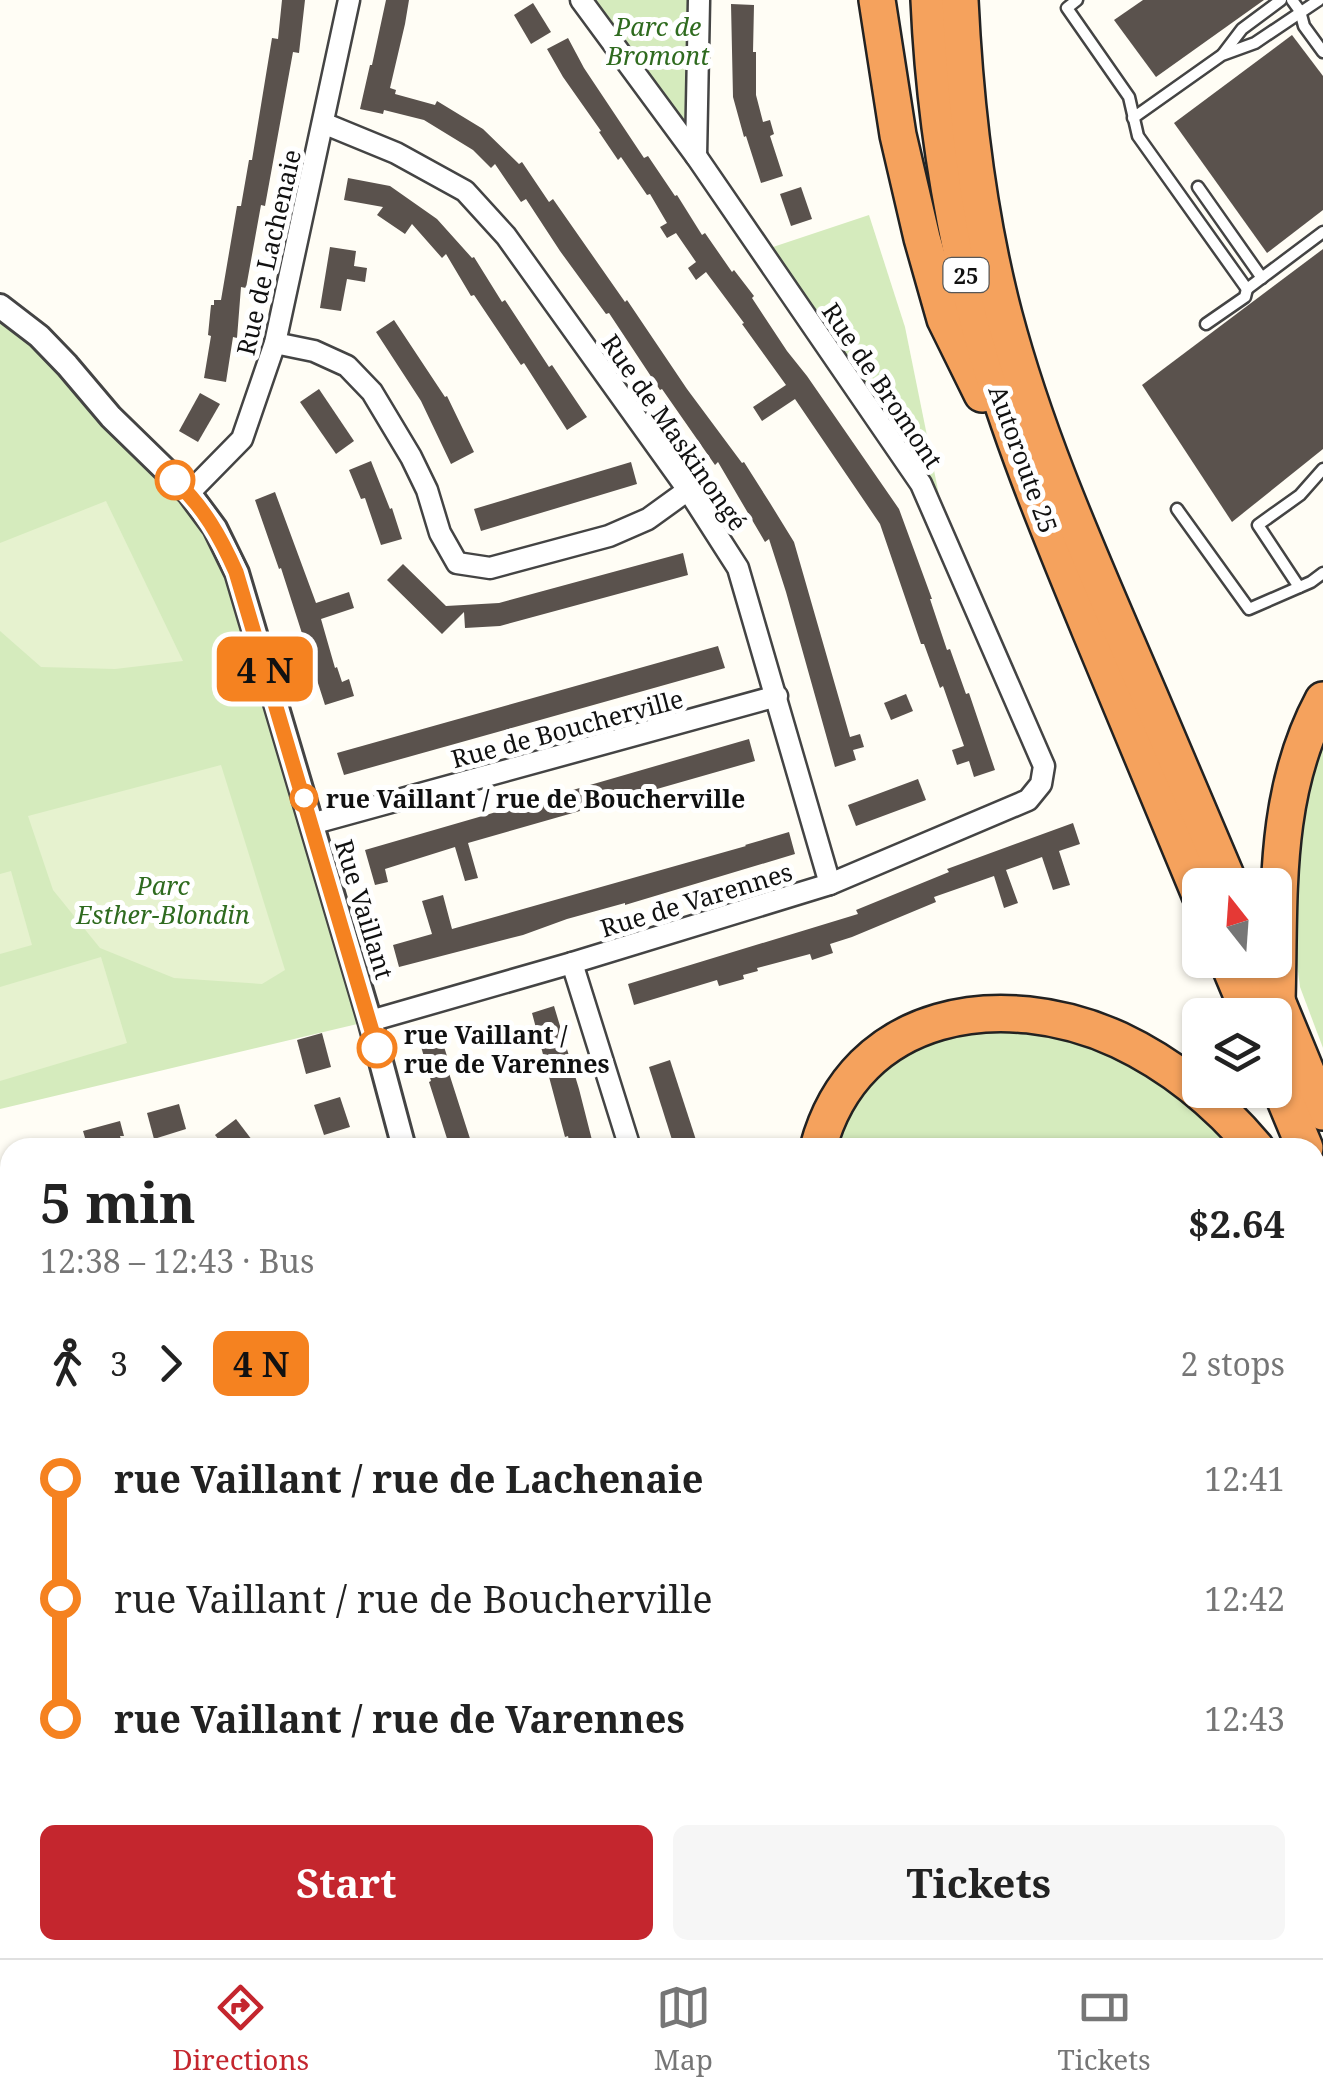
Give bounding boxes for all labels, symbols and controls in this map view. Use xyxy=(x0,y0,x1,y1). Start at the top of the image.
park label: Parc de Bromont xyxy=(606,9,710,72)
street label: Rue de Lachenaie xyxy=(228,146,308,358)
road number: 25 xyxy=(944,258,988,292)
street label: Rue de Bromont xyxy=(815,296,951,475)
street label: Rue de Maskinongé xyxy=(594,327,756,537)
street label: Autoroute 25 xyxy=(982,380,1066,538)
unlabelled marker xyxy=(156,461,194,499)
line badge: 4 N xyxy=(208,636,322,702)
text: 4 N xyxy=(237,646,293,693)
street label: Rue de Boucherville xyxy=(447,681,687,775)
place label: rue Vaillant / rue de Boucherville xyxy=(326,781,745,815)
marker: rue Vaillant / rue de Boucherville xyxy=(291,785,317,811)
street label: Rue Vaillant xyxy=(328,835,402,983)
street label: Rue de Varennes xyxy=(596,854,796,944)
park label: Parc Esther-Blondin xyxy=(75,868,250,931)
north arrow xyxy=(1182,868,1292,978)
map controls xyxy=(1182,868,1292,1108)
button: layers xyxy=(1182,998,1292,1108)
place label: rue Vaillant / rue de Varennes xyxy=(404,1017,610,1080)
marker: rue Vaillant / rue de Varennes xyxy=(358,1029,396,1067)
text: 5 min xyxy=(40,1164,196,1239)
text: $2.64 xyxy=(1188,1197,1285,1249)
text: 12:38 – 12:43 · Bus xyxy=(40,1239,314,1282)
icon: walk xyxy=(40,1336,95,1391)
icon: forward xyxy=(143,1336,198,1391)
text: 4 N xyxy=(233,1340,289,1387)
text: 3 xyxy=(110,1342,128,1385)
text: 2 stops xyxy=(1181,1342,1285,1385)
text: rue Vaillant / rue de Lachenaie xyxy=(114,1452,703,1504)
text: 12:41 xyxy=(1204,1457,1285,1500)
text: rue Vaillant / rue de Boucherville xyxy=(114,1572,713,1624)
text: 12:42 xyxy=(1204,1577,1285,1620)
text: rue Vaillant / rue de Varennes xyxy=(114,1692,685,1744)
text: 12:43 xyxy=(1204,1697,1285,1740)
button: Start xyxy=(40,1825,653,1940)
button: Tickets xyxy=(673,1825,1285,1940)
tab: Directions xyxy=(172,1980,309,2078)
tab: Map xyxy=(654,1980,713,2078)
tab: Tickets xyxy=(1058,1980,1151,2078)

